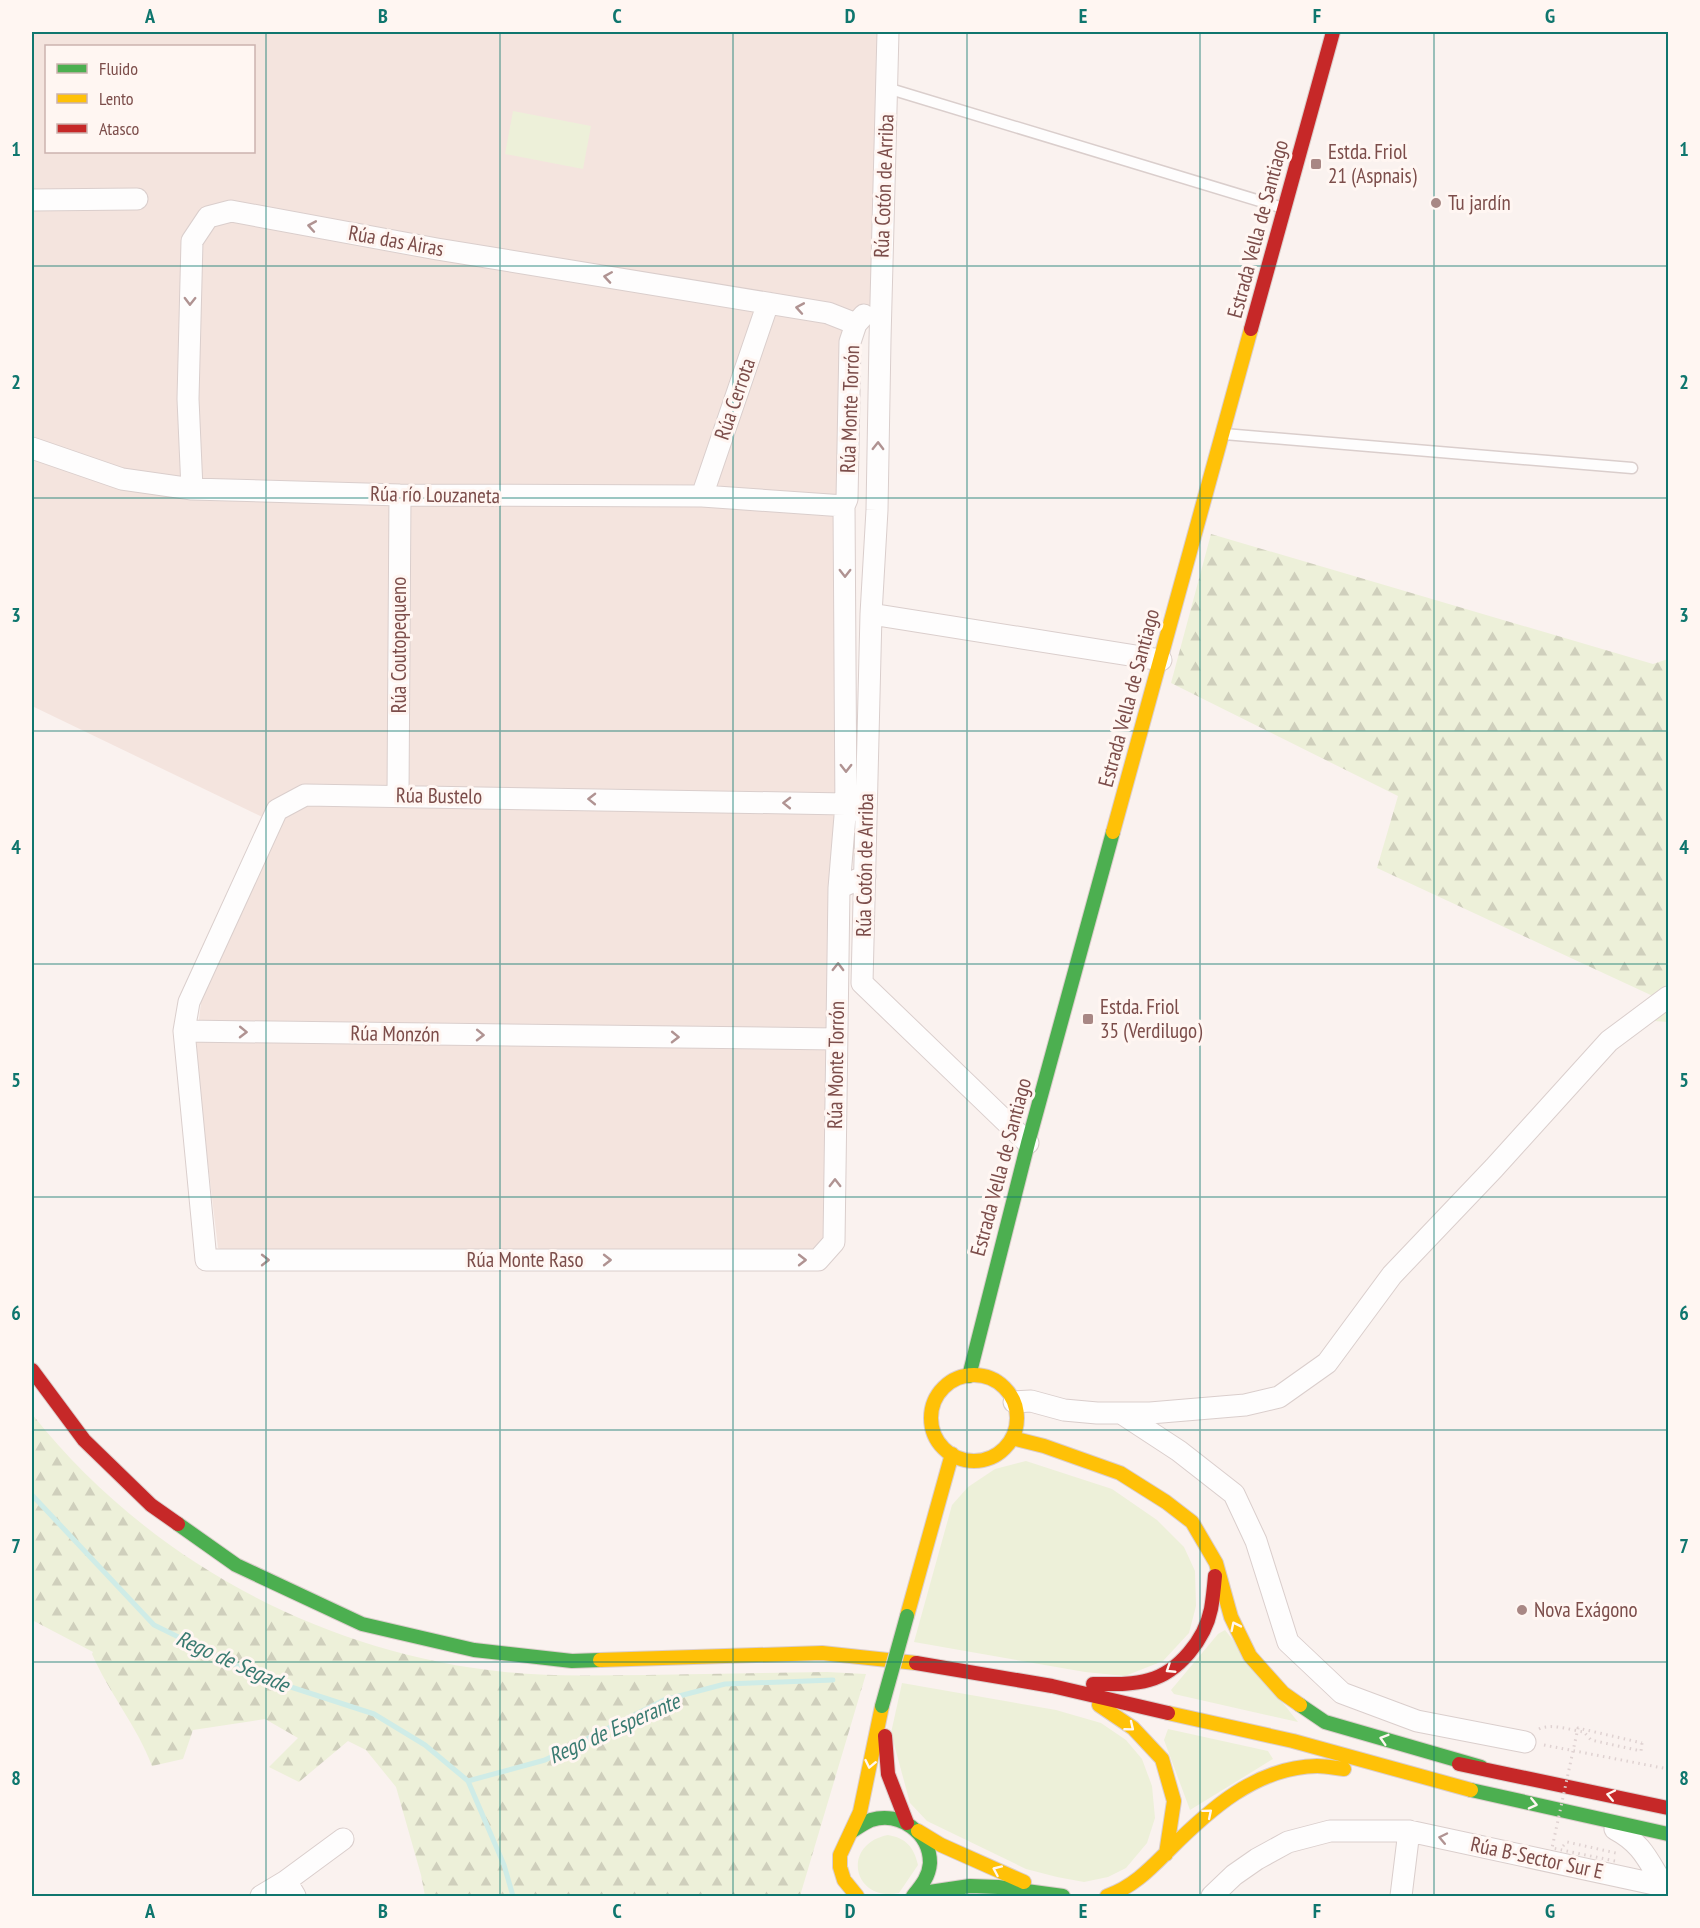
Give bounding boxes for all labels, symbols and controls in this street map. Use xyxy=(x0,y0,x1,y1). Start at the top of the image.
text: A xyxy=(144,3,156,29)
text: B xyxy=(378,3,388,29)
text: C xyxy=(612,3,622,29)
text: D xyxy=(845,3,856,29)
text: E xyxy=(1079,3,1087,29)
text: F xyxy=(1313,3,1321,29)
text: G xyxy=(1545,3,1555,29)
legend xyxy=(45,45,255,153)
text: Fluido xyxy=(99,57,138,80)
text: Lento xyxy=(99,87,134,110)
street label: Rúa Cotón de Arriba xyxy=(868,114,899,258)
text: Atasco xyxy=(99,117,140,140)
text: 1 xyxy=(11,136,21,162)
text: 1 xyxy=(1679,136,1689,162)
street label: Estrada Vella de Santiago xyxy=(1221,137,1294,321)
place label: Estda. Friol 21 (Aspnais) xyxy=(1328,138,1417,189)
marker: Estda. Friol 21 (Aspnais) xyxy=(1309,157,1323,171)
place label: Tu jardín xyxy=(1448,189,1511,216)
marker: Tu jardín xyxy=(1429,196,1443,210)
street label: Rúa das Airas xyxy=(346,219,446,262)
one-way arrow xyxy=(307,220,317,233)
one-way arrow xyxy=(603,271,612,283)
one-way arrow xyxy=(184,296,196,305)
one-way arrow xyxy=(796,302,806,315)
street label: Rúa Monte Torrón xyxy=(834,345,865,473)
street label: Rúa Cerrota xyxy=(708,354,761,443)
text: 2 xyxy=(11,369,21,395)
text: 2 xyxy=(1679,369,1689,395)
one-way arrow xyxy=(872,442,884,451)
street label: Rúa río Louzaneta xyxy=(370,480,500,509)
one-way arrow xyxy=(839,569,851,578)
street label: Rúa Coutopequeno xyxy=(385,577,412,713)
text: 3 xyxy=(11,602,21,628)
text: 3 xyxy=(1679,602,1689,628)
street label: Estrada Vella de Santiago xyxy=(1092,606,1165,790)
one-way arrow xyxy=(840,764,852,773)
street label: Rúa Bustelo xyxy=(396,781,482,810)
one-way arrow xyxy=(588,793,597,805)
street label: Rúa Cotón de Arriba xyxy=(850,793,879,937)
one-way arrow xyxy=(783,796,792,809)
text: 4 xyxy=(11,834,21,860)
text: 4 xyxy=(1679,834,1689,860)
one-way arrow xyxy=(831,963,844,972)
place label: Estda. Friol 35 (Verdilugo) xyxy=(1100,993,1202,1044)
street label: Rúa Monte Torrón xyxy=(821,1001,850,1129)
marker: Estda. Friol 35 (Verdilugo) xyxy=(1081,1012,1095,1026)
street label: Rúa Monzón xyxy=(350,1019,440,1048)
one-way arrow xyxy=(238,1026,247,1038)
one-way arrow xyxy=(475,1029,484,1041)
one-way arrow xyxy=(670,1031,679,1043)
text: 5 xyxy=(11,1067,21,1093)
text: 5 xyxy=(1679,1067,1689,1093)
street label: Estrada Vella de Santiago xyxy=(964,1075,1037,1259)
one-way arrow xyxy=(829,1179,841,1188)
street label: Rúa Monte Raso xyxy=(466,1246,584,1273)
one-way arrow xyxy=(260,1254,269,1266)
one-way arrow xyxy=(602,1254,611,1266)
one-way arrow xyxy=(797,1254,806,1266)
text: 6 xyxy=(11,1300,21,1326)
text: 6 xyxy=(1679,1300,1689,1326)
text: 7 xyxy=(11,1533,21,1559)
text: 7 xyxy=(1679,1533,1689,1559)
place label: Nova Exágono xyxy=(1534,1596,1638,1623)
marker: Nova Exágono xyxy=(1515,1603,1529,1617)
one-way arrow xyxy=(1231,1622,1243,1633)
water label: Rego de Segade xyxy=(172,1624,296,1699)
one-way arrow xyxy=(1166,1662,1177,1673)
water label: Rego de Esperante xyxy=(544,1686,686,1769)
one-way arrow xyxy=(1123,1720,1134,1731)
one-way arrow xyxy=(1379,1734,1390,1746)
one-way arrow xyxy=(864,1758,877,1768)
text: 8 xyxy=(11,1765,21,1791)
text: 8 xyxy=(1679,1765,1689,1791)
one-way arrow xyxy=(1607,1790,1617,1803)
one-way arrow xyxy=(1528,1796,1538,1809)
one-way arrow xyxy=(1201,1810,1212,1821)
street label: Rúa B-Sector Sur E xyxy=(1468,1830,1606,1885)
one-way arrow xyxy=(1438,1832,1448,1845)
one-way arrow xyxy=(993,1865,1004,1877)
text: A xyxy=(144,1898,156,1924)
text: B xyxy=(378,1898,388,1924)
text: C xyxy=(612,1898,622,1924)
text: D xyxy=(845,1898,856,1924)
text: E xyxy=(1079,1898,1087,1924)
text: F xyxy=(1313,1898,1321,1924)
text: G xyxy=(1545,1898,1555,1924)

